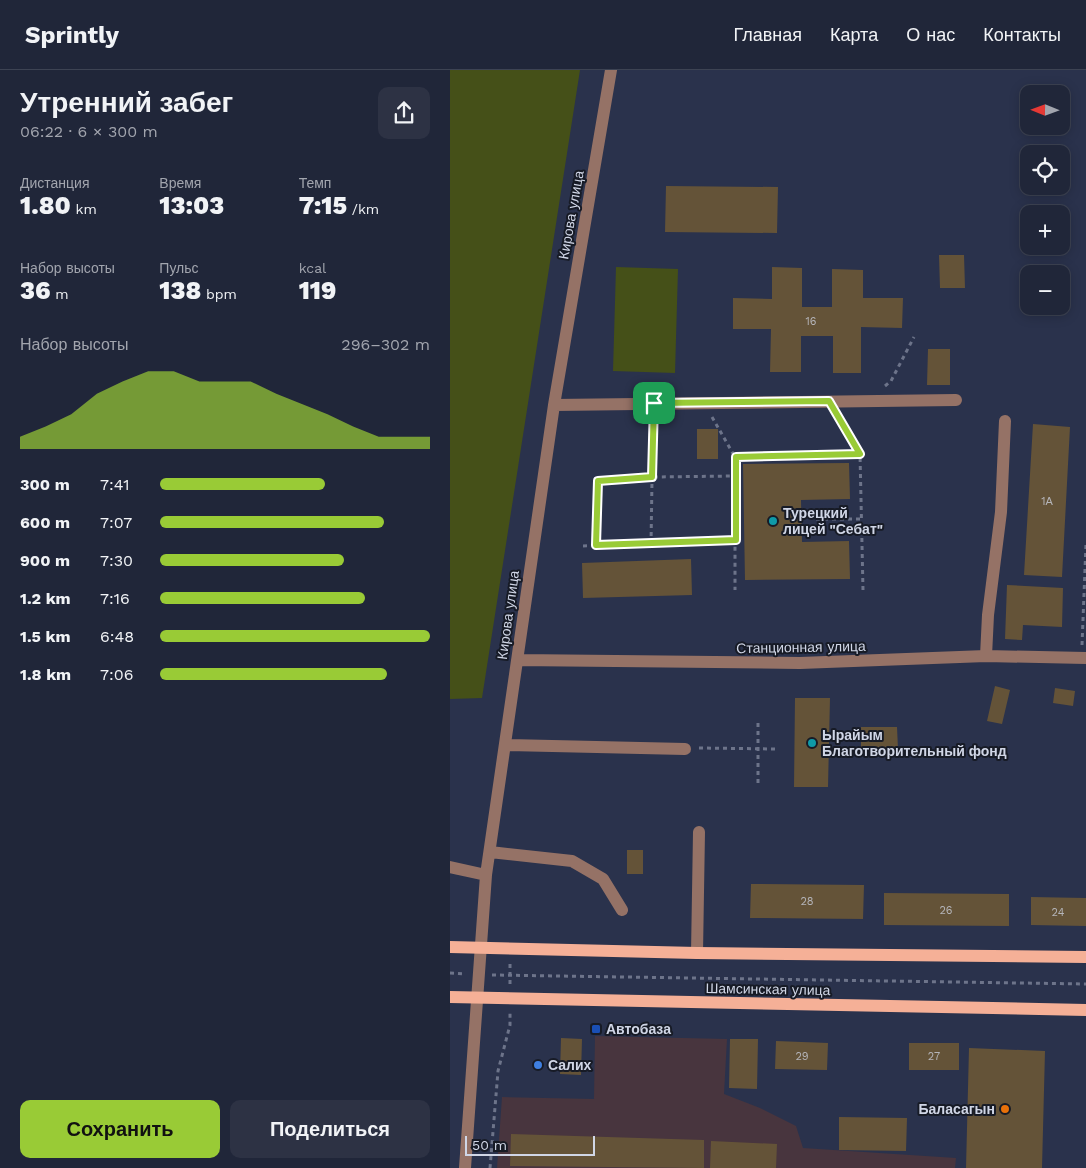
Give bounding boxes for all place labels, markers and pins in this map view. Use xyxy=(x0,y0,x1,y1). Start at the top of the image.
pin xyxy=(633,382,675,424)
place label: Турецкий лицей "Себат" xyxy=(783,505,883,537)
marker: Турецкий лицей "Себат" xyxy=(767,515,779,527)
place label: Ырайым Благотворительный фонд xyxy=(822,727,1007,759)
marker: Ырайым Благотворительный фонд xyxy=(806,737,818,749)
place label: Автобаза xyxy=(606,1021,671,1037)
marker: Автобаза xyxy=(590,1023,602,1035)
place label: Салих xyxy=(548,1057,592,1073)
marker: Салих xyxy=(532,1059,544,1071)
place label: Баласагын xyxy=(918,1101,995,1117)
marker: Баласагын xyxy=(999,1103,1011,1115)

